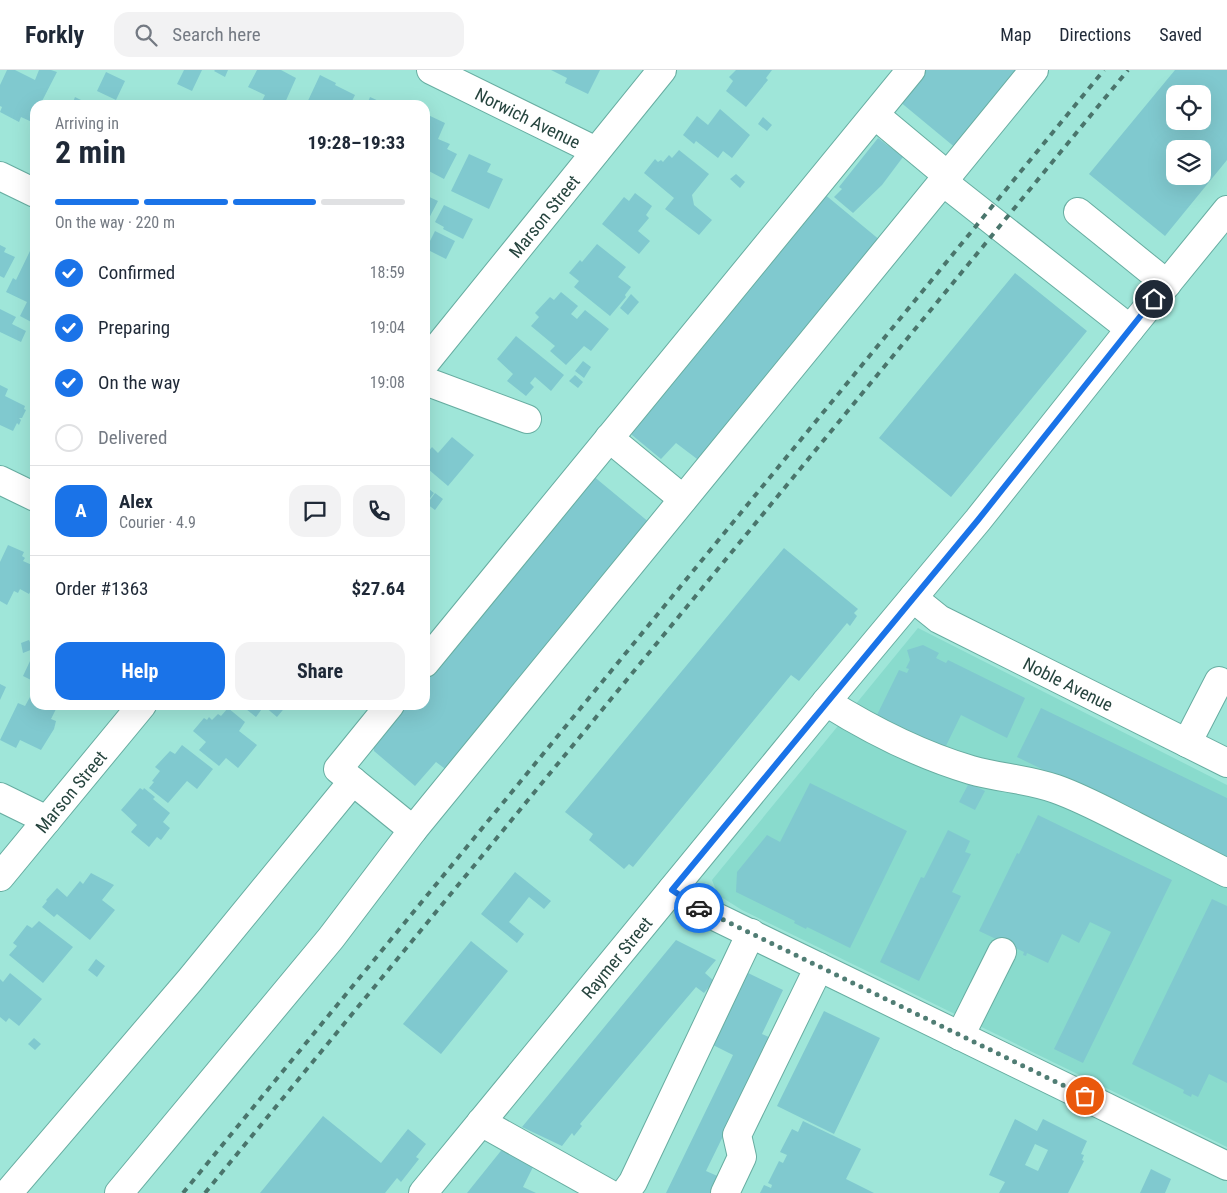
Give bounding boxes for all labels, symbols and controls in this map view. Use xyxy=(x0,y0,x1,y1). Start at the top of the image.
search box xyxy=(114,12,464,57)
text: Forkly xyxy=(25,21,84,49)
icon: search xyxy=(132,21,160,49)
text: Search here xyxy=(172,23,261,46)
text: Map xyxy=(1000,24,1031,45)
text: Directions xyxy=(1059,24,1131,45)
text: Saved xyxy=(1159,24,1202,45)
street label: Norwich Avenue xyxy=(472,83,584,152)
map controls xyxy=(1166,85,1211,185)
button: locate xyxy=(1166,85,1211,130)
text: Arriving in xyxy=(55,114,119,133)
text: 19:28–19:33 xyxy=(307,131,405,154)
text: 2 min xyxy=(55,133,126,171)
button: layers xyxy=(1166,140,1211,185)
street label: Marson Street xyxy=(504,171,583,262)
text: On the way · 220 m xyxy=(55,213,175,232)
icon: check xyxy=(55,259,83,287)
text: Confirmed xyxy=(98,261,175,284)
text: 18:59 xyxy=(370,263,405,282)
pin xyxy=(1133,278,1175,320)
icon: home xyxy=(1140,285,1168,313)
icon: check xyxy=(55,314,83,342)
text: Preparing xyxy=(98,316,170,339)
text: 19:04 xyxy=(370,318,405,337)
icon: check xyxy=(55,369,83,397)
text: On the way xyxy=(98,371,180,394)
text: 19:08 xyxy=(370,373,405,392)
text: Delivered xyxy=(98,426,167,449)
button: chat xyxy=(289,485,341,537)
button: phone xyxy=(353,485,405,537)
text: Alex xyxy=(119,490,153,513)
text: A xyxy=(75,499,87,522)
text: Courier · 4.9 xyxy=(119,513,196,532)
text: Order #1363 xyxy=(55,577,148,600)
text: $27.64 xyxy=(351,577,405,600)
button: Help xyxy=(55,642,225,700)
button: Share xyxy=(235,642,405,700)
street label: Noble Avenue xyxy=(1020,652,1117,715)
street label: Marson Street xyxy=(31,746,111,837)
courier xyxy=(674,883,724,933)
icon: car xyxy=(685,894,713,922)
street label: Raymer Street xyxy=(577,912,656,1002)
pin xyxy=(1064,1075,1106,1117)
icon: bag xyxy=(1071,1082,1099,1110)

